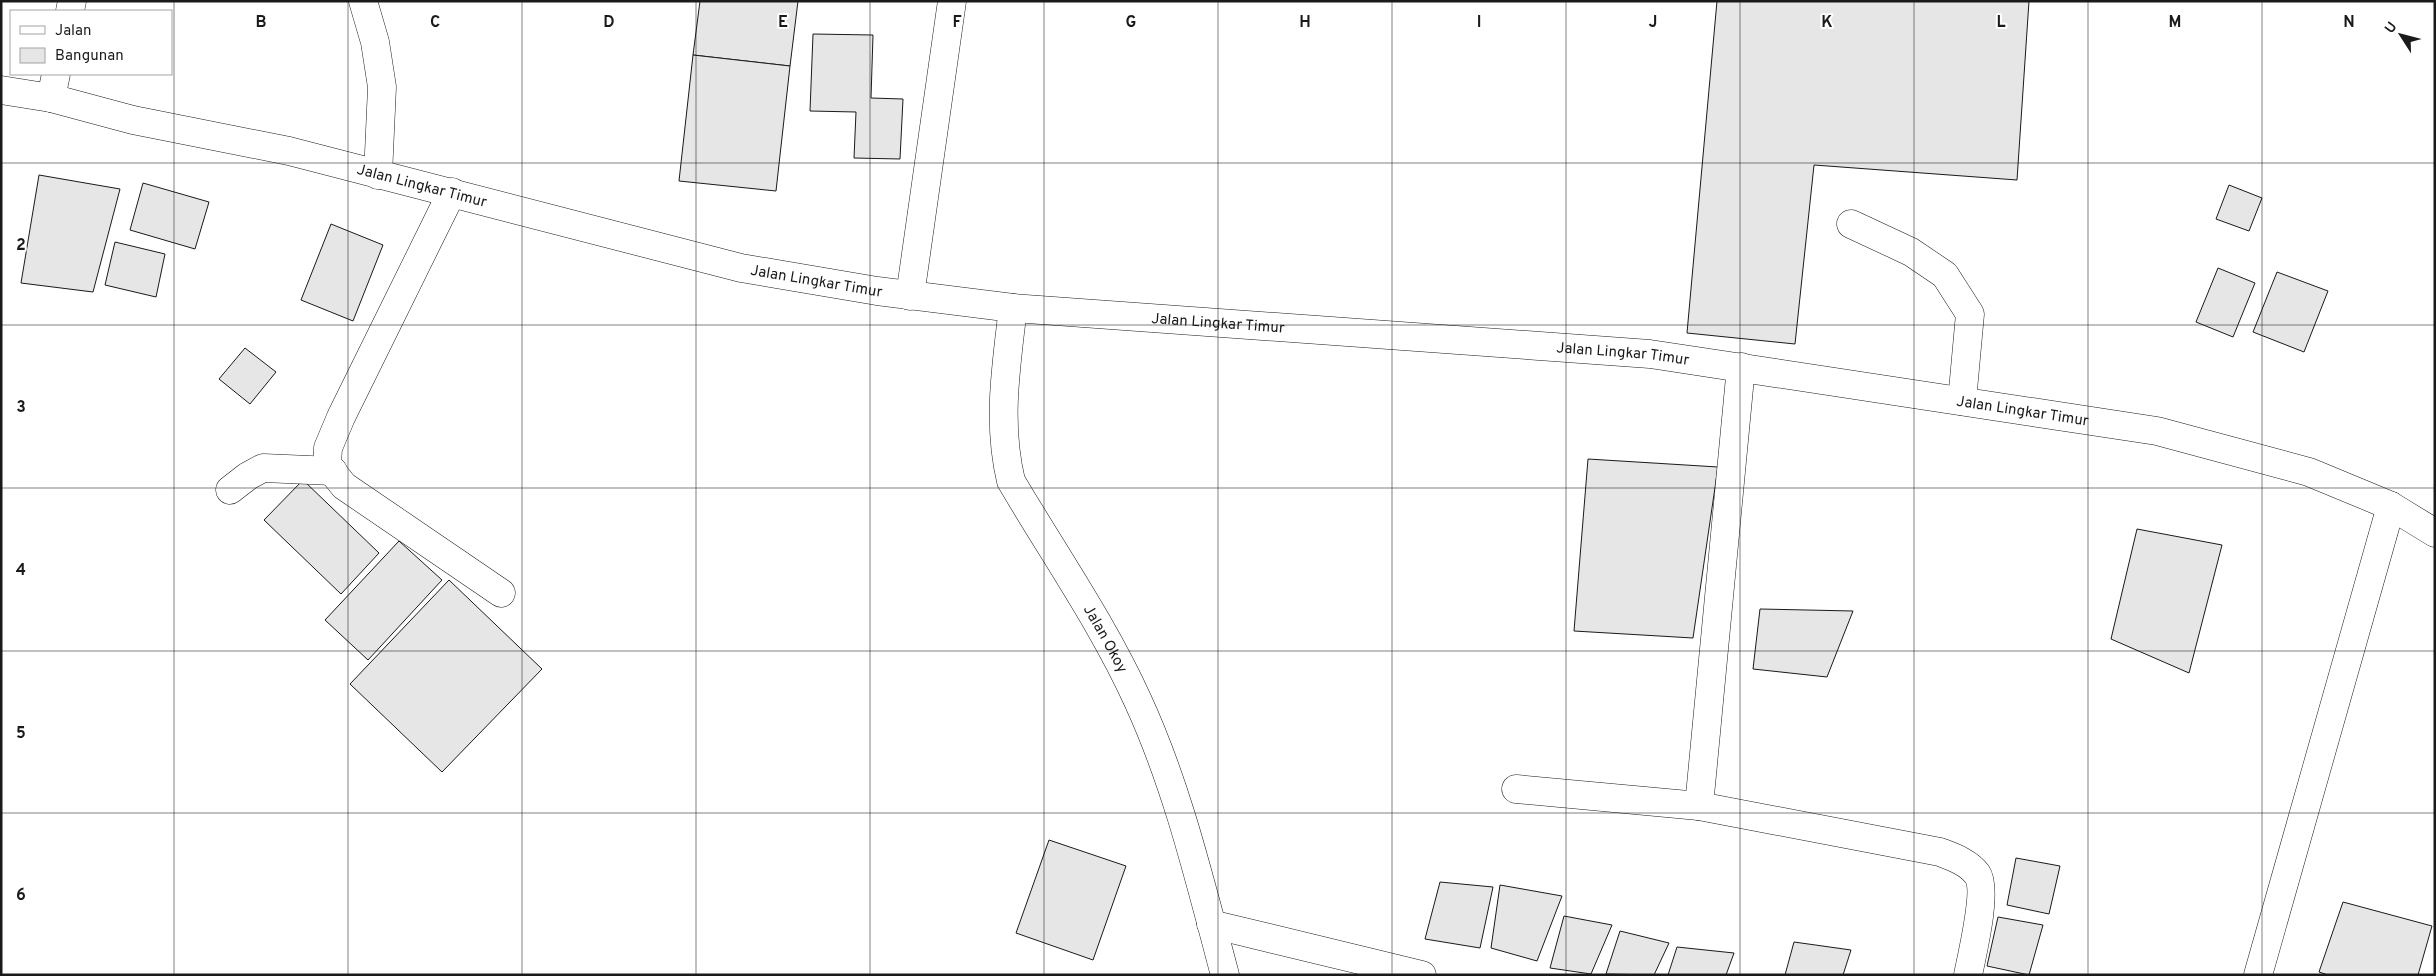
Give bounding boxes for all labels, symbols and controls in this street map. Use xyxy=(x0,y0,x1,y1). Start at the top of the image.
legend xyxy=(10,10,172,75)
north arrow xyxy=(2376,10,2426,60)
text: B xyxy=(255,13,267,33)
text: C xyxy=(430,13,440,33)
text: D xyxy=(603,13,615,33)
text: E xyxy=(778,13,788,33)
text: F xyxy=(952,13,962,33)
text: G xyxy=(1126,13,1136,33)
text: H xyxy=(1299,13,1311,33)
text: I xyxy=(1477,13,1481,33)
text: J xyxy=(1649,13,1657,33)
text: K xyxy=(1821,13,1833,33)
text: L xyxy=(1996,13,2006,33)
text: M xyxy=(2169,13,2181,33)
text: N xyxy=(2343,13,2355,33)
text: U xyxy=(2382,19,2402,37)
text: Jalan xyxy=(55,22,92,41)
text: Bangunan xyxy=(55,47,124,66)
street label: Jalan Lingkar Timur xyxy=(355,161,489,213)
text: 2 xyxy=(16,236,26,256)
street label: Jalan Lingkar Timur xyxy=(749,262,883,303)
street label: Jalan Lingkar Timur xyxy=(1151,310,1285,339)
street label: Jalan Lingkar Timur xyxy=(1556,339,1691,371)
street label: Jalan Lingkar Timur xyxy=(1955,393,2090,432)
text: 3 xyxy=(16,398,26,418)
text: 4 xyxy=(16,561,26,581)
street label: Jalan Okoy xyxy=(1078,602,1131,677)
text: 5 xyxy=(16,724,26,744)
text: 6 xyxy=(16,886,26,906)

